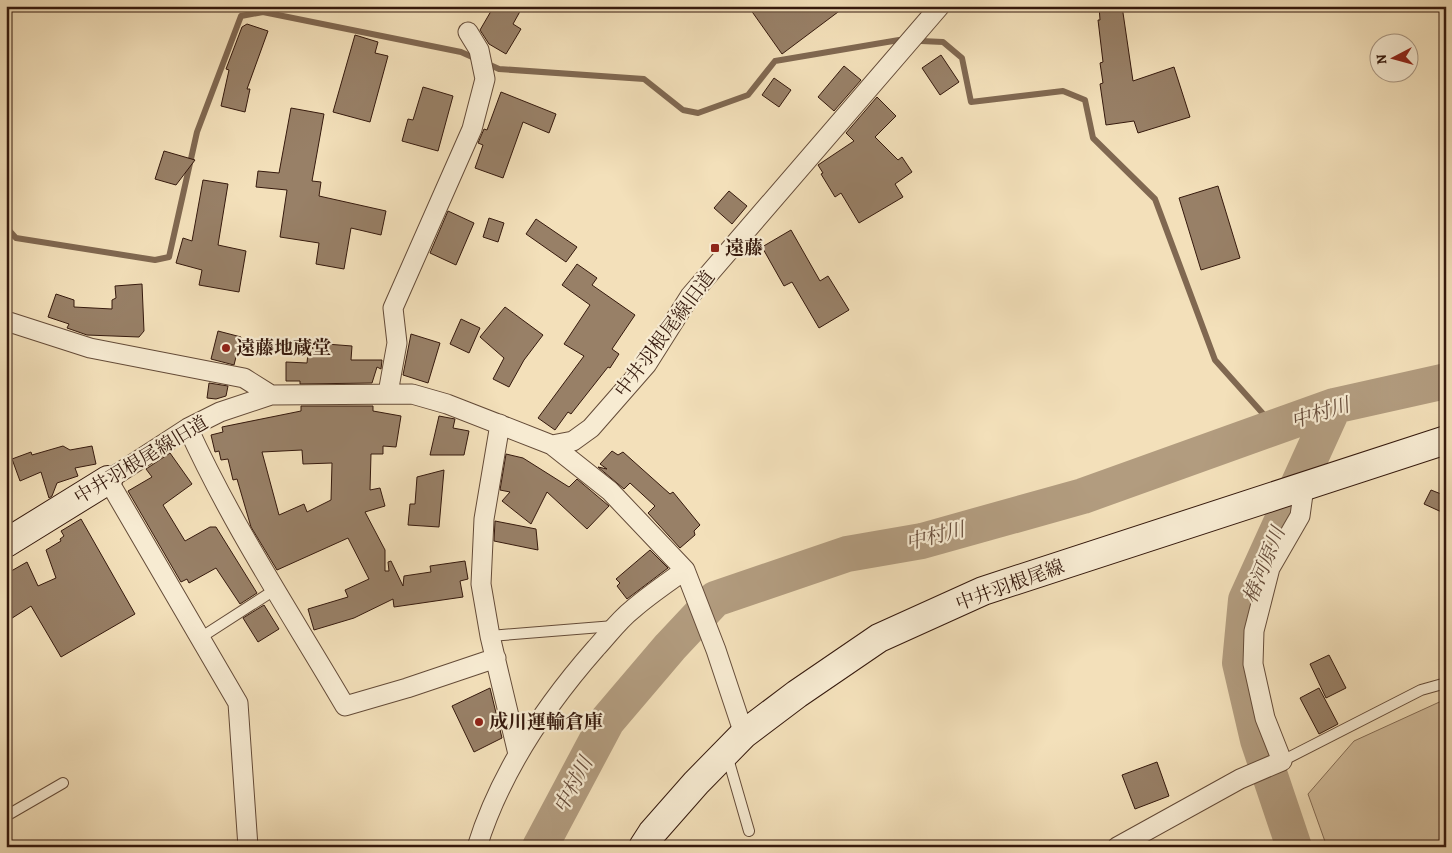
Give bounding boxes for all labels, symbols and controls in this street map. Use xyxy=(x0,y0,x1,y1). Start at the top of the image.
north arrow xyxy=(1370,32,1420,82)
text: N xyxy=(1372,53,1392,65)
place label: 遠藤 xyxy=(725,235,763,261)
marker: 遠藤 xyxy=(709,242,721,254)
street label: 中井羽根尾線旧道 xyxy=(609,265,721,403)
place label: 遠藤地蔵堂 xyxy=(236,335,331,361)
marker: 遠藤地蔵堂 xyxy=(220,342,232,354)
water label: 中村川 xyxy=(1287,391,1355,435)
street label: 中井羽根尾線旧道 xyxy=(69,410,213,510)
water label: 中村川 xyxy=(903,515,969,556)
water label: 椿河原川 xyxy=(1236,521,1292,607)
street label: 中井羽根尾線 xyxy=(952,553,1068,617)
place label: 成川運輸倉庫 xyxy=(489,709,603,735)
marker: 成川運輸倉庫 xyxy=(473,716,485,728)
water label: 中村川 xyxy=(547,750,600,818)

